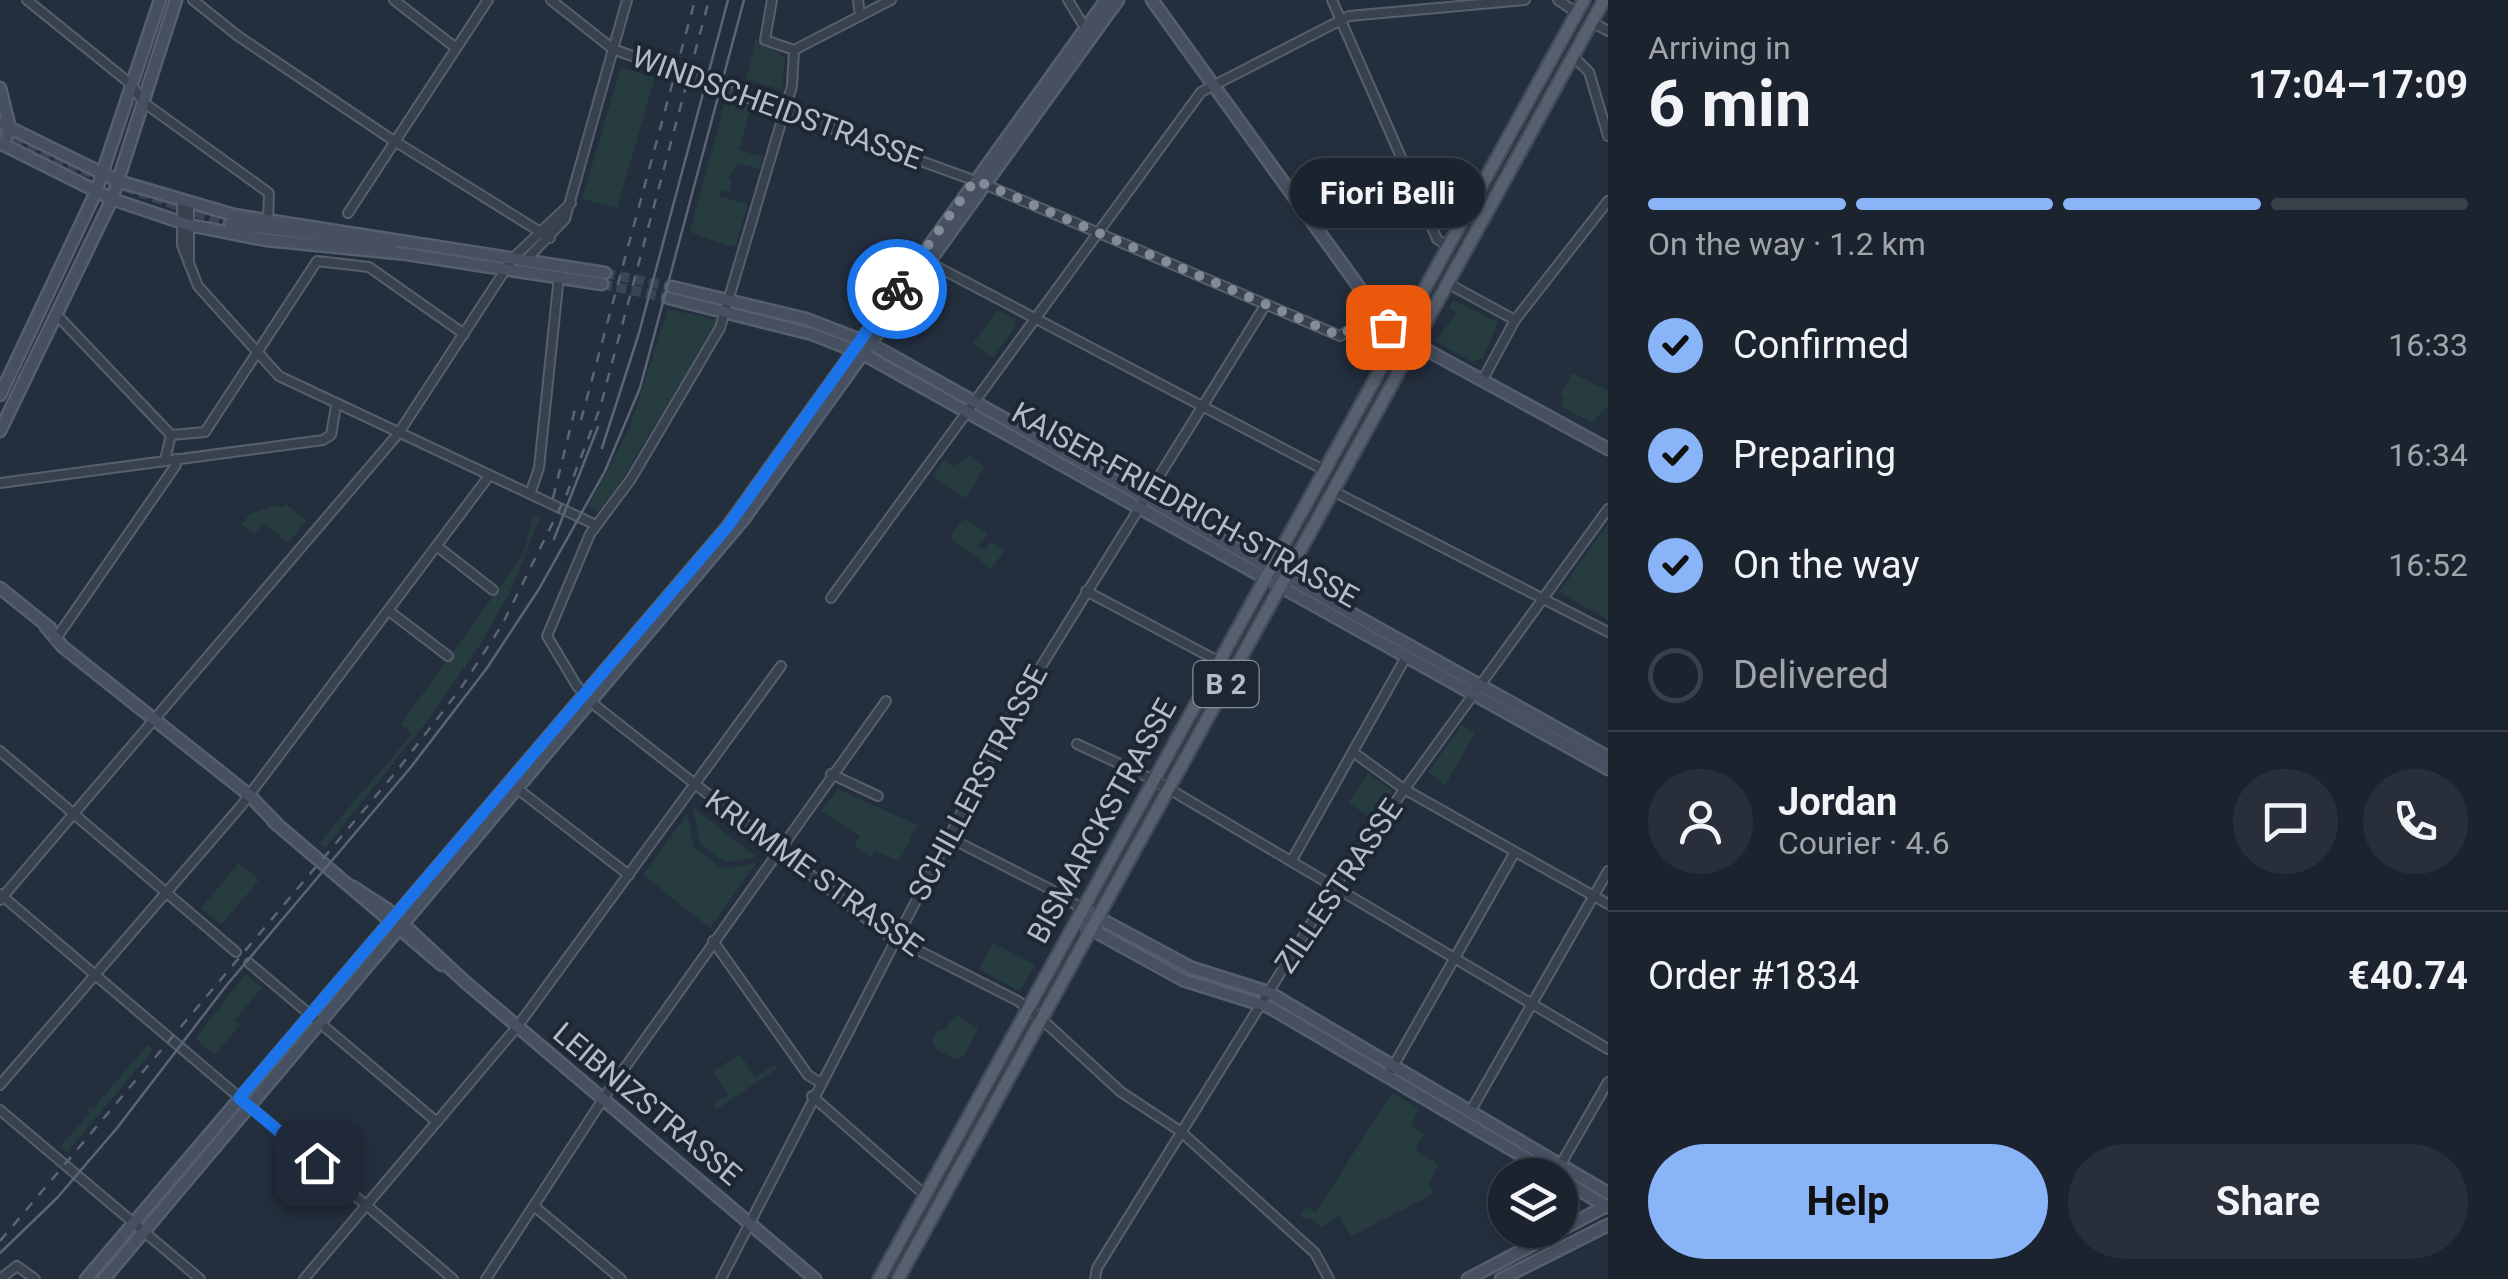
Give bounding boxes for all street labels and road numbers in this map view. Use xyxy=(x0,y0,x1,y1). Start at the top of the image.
street label: WINDSCHEIDSTRASSE xyxy=(627,39,927,176)
street label: KAISER-FRIEDRICH-STRASSE xyxy=(1006,395,1364,615)
street label: SCHILLERSTRASSE xyxy=(901,659,1054,906)
road number: B 2 xyxy=(1194,661,1258,707)
street label: BISMARCKSTRASSE xyxy=(1020,692,1183,949)
street label: KRUMME STRASSE xyxy=(699,782,930,963)
street label: ZILLESTRASSE xyxy=(1268,792,1410,979)
street label: LEIBNIZSTRASSE xyxy=(546,1015,748,1192)

